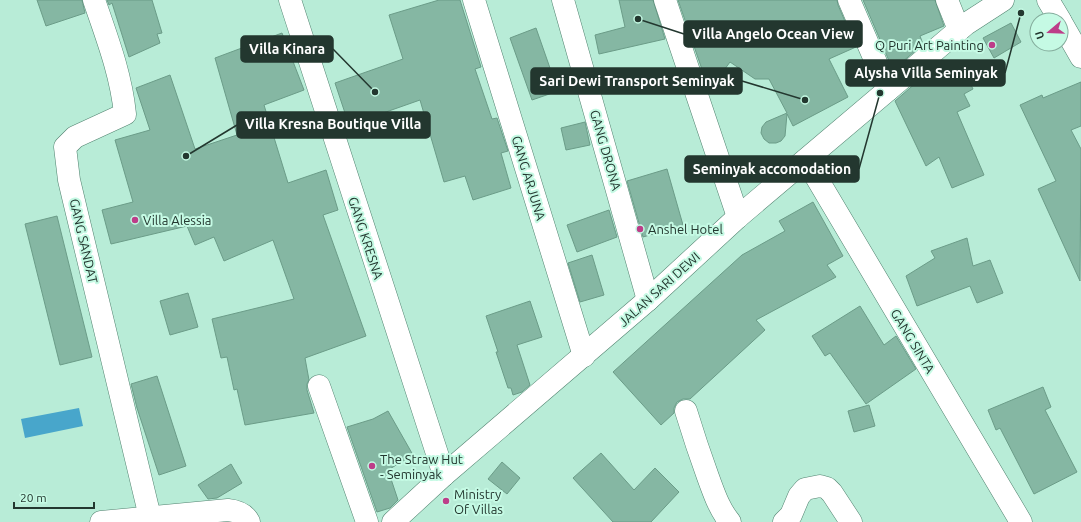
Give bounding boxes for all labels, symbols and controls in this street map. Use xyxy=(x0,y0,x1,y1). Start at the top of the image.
north arrow xyxy=(1029,12,1069,52)
callout: Villa Angelo Ocean View xyxy=(684,21,862,47)
text: Villa Angelo Ocean View xyxy=(692,26,854,42)
text: U xyxy=(1033,30,1046,41)
callout: Villa Kinara xyxy=(241,36,333,62)
place label: Q Puri Art Painting xyxy=(875,38,984,53)
marker: Q Puri Art Painting xyxy=(987,40,997,50)
text: Villa Kinara xyxy=(249,41,325,57)
callout: Alysha Villa Seminyak xyxy=(846,60,1005,86)
text: Alysha Villa Seminyak xyxy=(854,65,998,81)
callout: Sari Dewi Transport Seminyak xyxy=(531,68,742,94)
text: Sari Dewi Transport Seminyak xyxy=(539,73,735,89)
street label: GANG DRONA xyxy=(588,108,624,192)
callout: Villa Kresna Boutique Villa xyxy=(237,112,430,138)
text: Villa Kresna Boutique Villa xyxy=(245,116,421,132)
street label: GANG ARJUNA xyxy=(509,134,549,223)
callout: Seminyak accomodation xyxy=(685,156,859,182)
text: Seminyak accomodation xyxy=(693,161,851,177)
street label: GANG KRESNA xyxy=(346,195,386,281)
street label: GANG SANDAT xyxy=(67,197,101,285)
place label: Villa Alessia xyxy=(143,213,211,227)
marker: Villa Alessia xyxy=(130,215,140,225)
place label: Anshel Hotel xyxy=(648,222,723,236)
marker: Anshel Hotel xyxy=(635,224,645,234)
street label: JALAN SARI DEWI xyxy=(616,249,702,329)
street label: GANG SINTA xyxy=(888,306,938,376)
place label: The Straw Hut - Seminyak xyxy=(380,452,463,481)
marker: The Straw Hut - Seminyak xyxy=(367,461,377,471)
scale bar xyxy=(14,484,94,510)
place label: Ministry Of Villas xyxy=(454,487,503,516)
text: 20 m xyxy=(20,491,47,504)
marker: Ministry Of Villas xyxy=(441,496,451,506)

